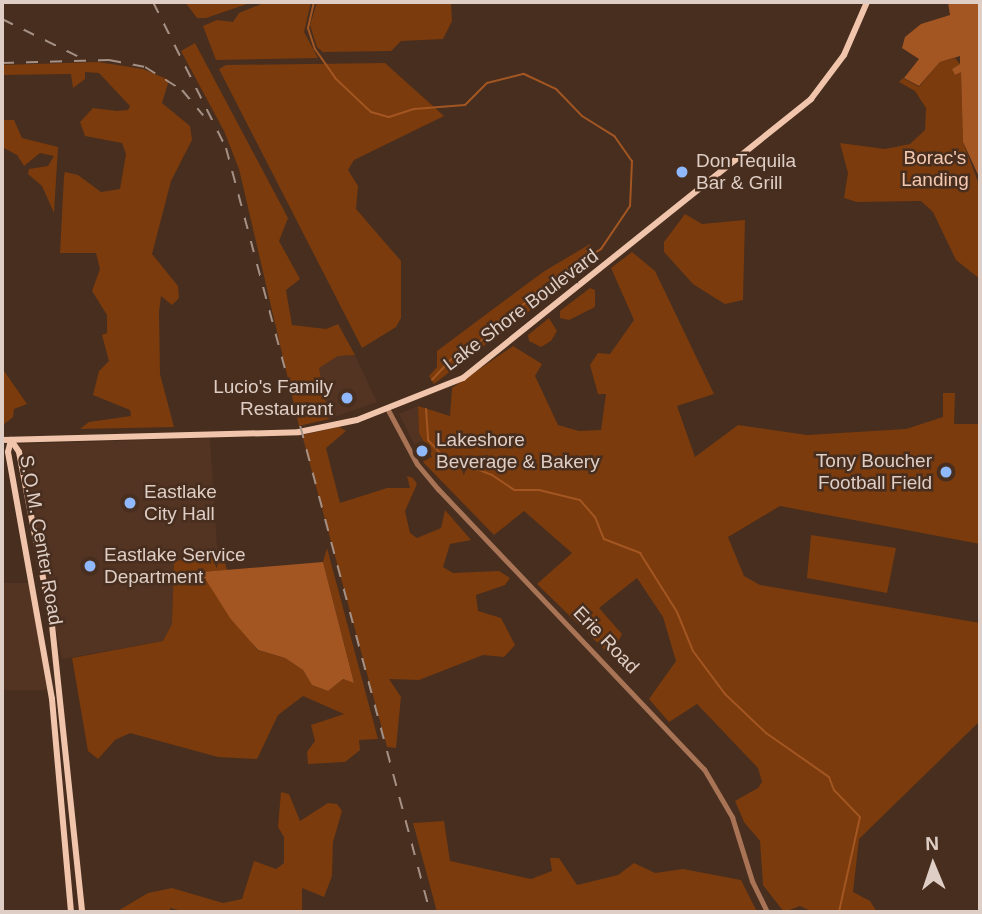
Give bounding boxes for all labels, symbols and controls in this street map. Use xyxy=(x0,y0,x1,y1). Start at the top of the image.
park label: Borac's Landing xyxy=(901,147,969,191)
place label: Don Tequila Bar & Grill xyxy=(696,150,796,194)
marker: Don Tequila Bar & Grill xyxy=(674,164,690,180)
street label: Lake Shore Boulevard xyxy=(439,244,603,376)
place label: Lucio's Family Restaurant xyxy=(213,376,333,420)
marker: Lucio's Family Restaurant xyxy=(339,390,355,406)
place label: Lakeshore Beverage & Bakery xyxy=(436,429,600,473)
marker: Lakeshore Beverage & Bakery xyxy=(414,443,430,459)
place label: Tony Boucher Football Field xyxy=(816,450,932,494)
street label: S.O.M. Center Road xyxy=(15,453,67,627)
marker: Tony Boucher Football Field xyxy=(938,464,954,480)
place label: Eastlake City Hall xyxy=(144,481,217,525)
marker: Eastlake City Hall xyxy=(122,495,138,511)
place label: Eastlake Service Department xyxy=(104,544,246,588)
marker: Eastlake Service Department xyxy=(82,558,98,574)
street label: Erie Road xyxy=(568,602,644,678)
north arrow xyxy=(898,830,968,900)
text: N xyxy=(925,833,939,854)

